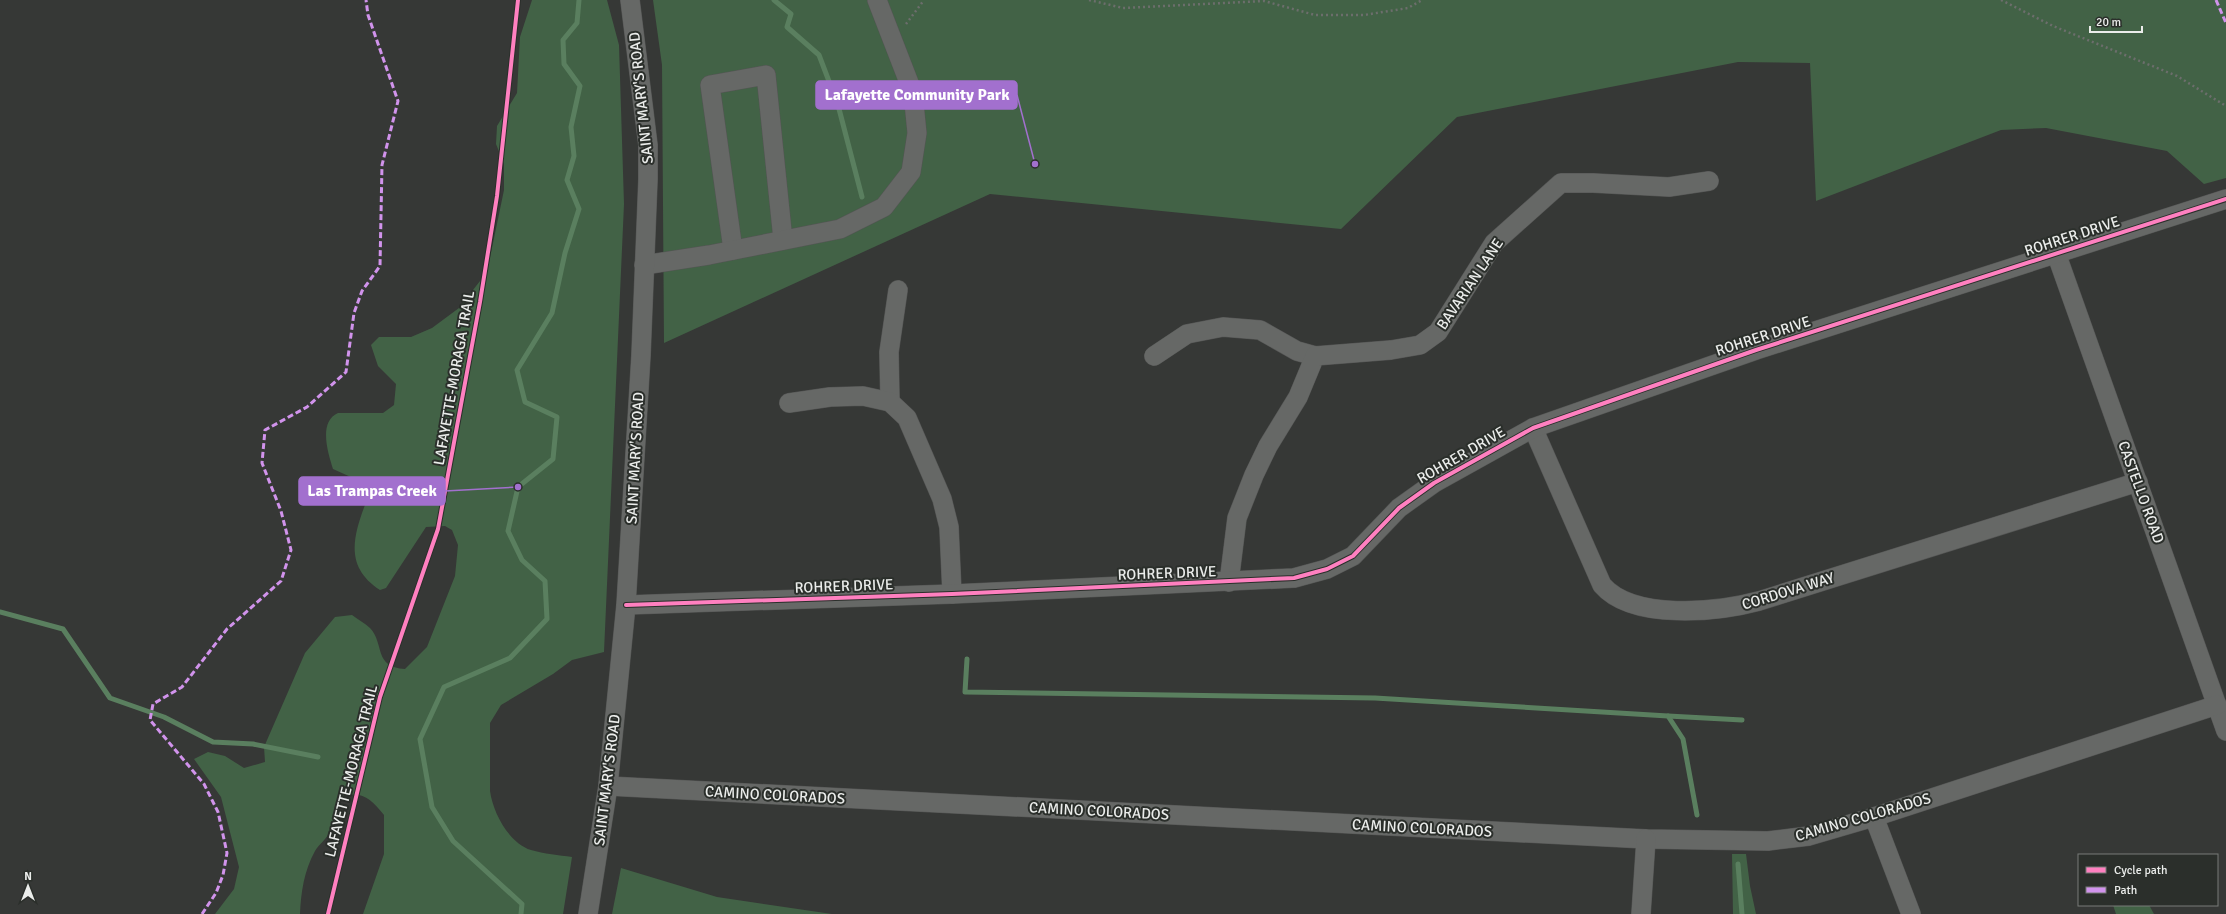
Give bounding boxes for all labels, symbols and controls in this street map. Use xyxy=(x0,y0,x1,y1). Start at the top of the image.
scale bar xyxy=(2090,8,2142,34)
text: 20 m xyxy=(2096,15,2121,30)
street label: SAINT MARY'S ROAD xyxy=(625,31,657,165)
callout: Lafayette Community Park xyxy=(816,81,1017,109)
text: Lafayette Community Park xyxy=(824,85,1010,105)
street label: ROHRER DRIVE xyxy=(2022,212,2122,260)
street label: BAVARIAN LANE xyxy=(1433,235,1507,333)
street label: LAFAYETTE-MORAGA TRAIL xyxy=(430,289,478,467)
street label: ROHRER DRIVE xyxy=(1713,312,1813,360)
street label: SAINT MARY'S ROAD xyxy=(623,391,647,525)
street label: ROHRER DRIVE xyxy=(1414,423,1508,487)
street label: CASTELLO ROAD xyxy=(2114,438,2168,546)
callout: Las Trampas Creek xyxy=(299,477,445,505)
text: Las Trampas Creek xyxy=(307,481,437,501)
street label: ROHRER DRIVE xyxy=(1117,562,1217,584)
street label: CORDOVA WAY xyxy=(1740,568,1837,614)
street label: ROHRER DRIVE xyxy=(794,575,894,597)
street label: LAFAYETTE-MORAGA TRAIL xyxy=(321,683,381,859)
street label: SAINT MARY'S ROAD xyxy=(590,713,624,847)
street label: CAMINO COLORADOS xyxy=(704,782,846,808)
street label: CAMINO COLORADOS xyxy=(1793,789,1933,845)
street label: CAMINO COLORADOS xyxy=(1028,798,1170,824)
street label: CAMINO COLORADOS xyxy=(1351,815,1493,841)
legend xyxy=(2078,854,2218,906)
text: Cycle path xyxy=(2114,863,2167,878)
north arrow xyxy=(8,866,48,906)
text: N xyxy=(24,870,32,883)
text: Path xyxy=(2114,883,2137,898)

